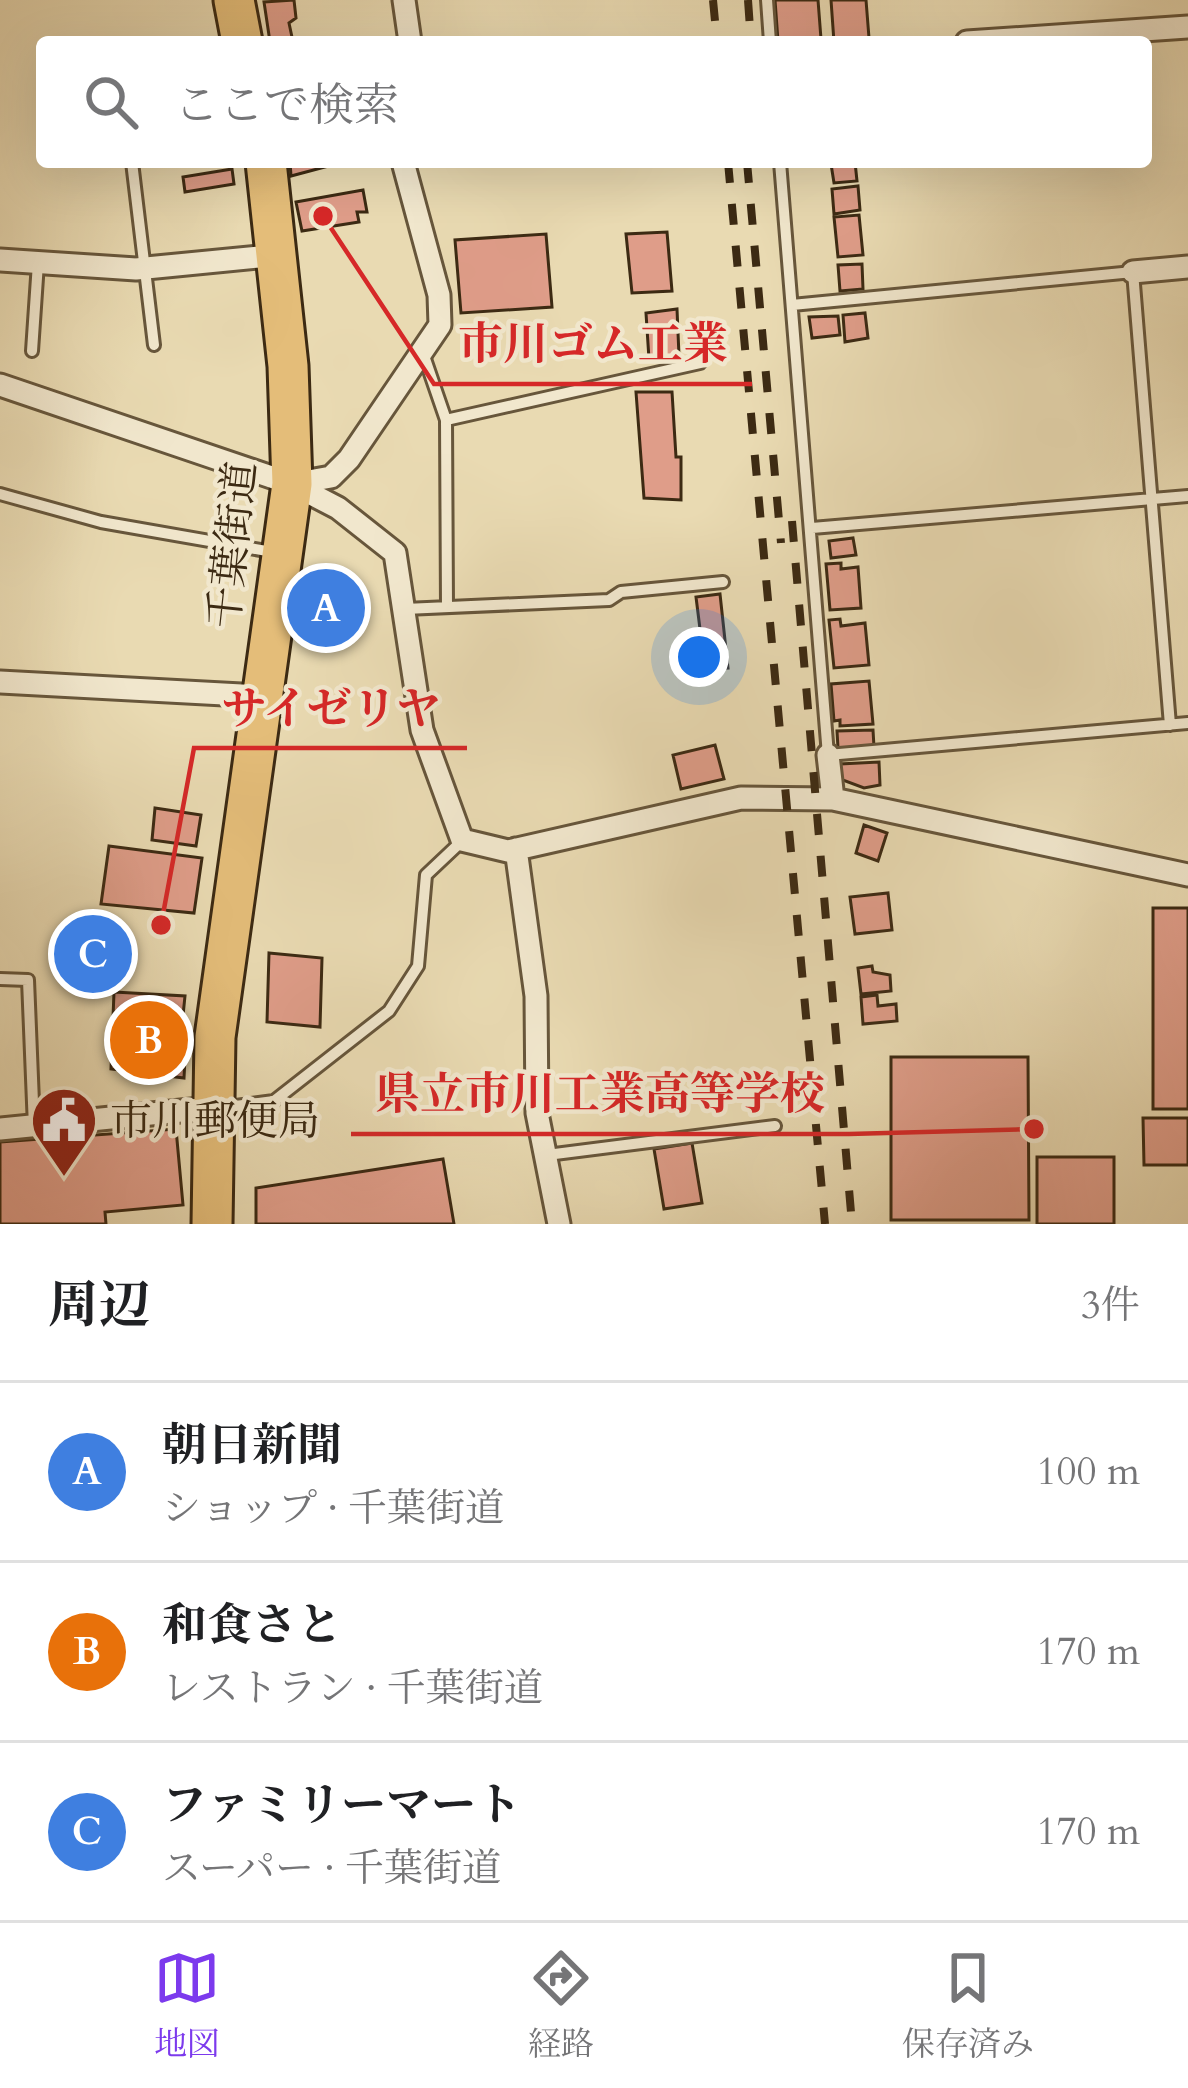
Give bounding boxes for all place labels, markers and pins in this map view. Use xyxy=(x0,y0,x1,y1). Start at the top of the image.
callout: 市川ゴム工業 xyxy=(434,303,752,384)
pin: A xyxy=(287,563,365,653)
callout: サイゼリヤ xyxy=(194,667,467,748)
pin: C xyxy=(54,909,132,999)
pin: B xyxy=(110,995,188,1085)
callout: 県立市川工業高等学校 xyxy=(351,1053,849,1134)
public building icon: 市川郵便局 xyxy=(29,1085,99,1179)
place label: 市川郵便局 xyxy=(110,1093,320,1150)

